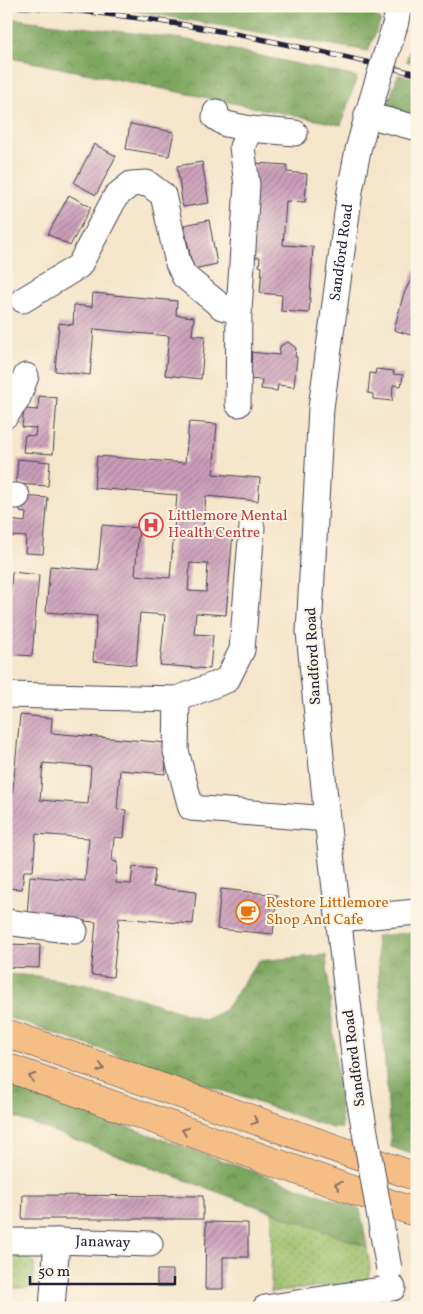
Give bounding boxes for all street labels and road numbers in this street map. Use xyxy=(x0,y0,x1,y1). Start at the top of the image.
street label: Sandford Road xyxy=(325,202,359,302)
street label: Sandford Road xyxy=(301,607,327,705)
street label: Sandford Road xyxy=(339,1008,371,1108)
street label: Janaway xyxy=(75,1231,131,1254)

